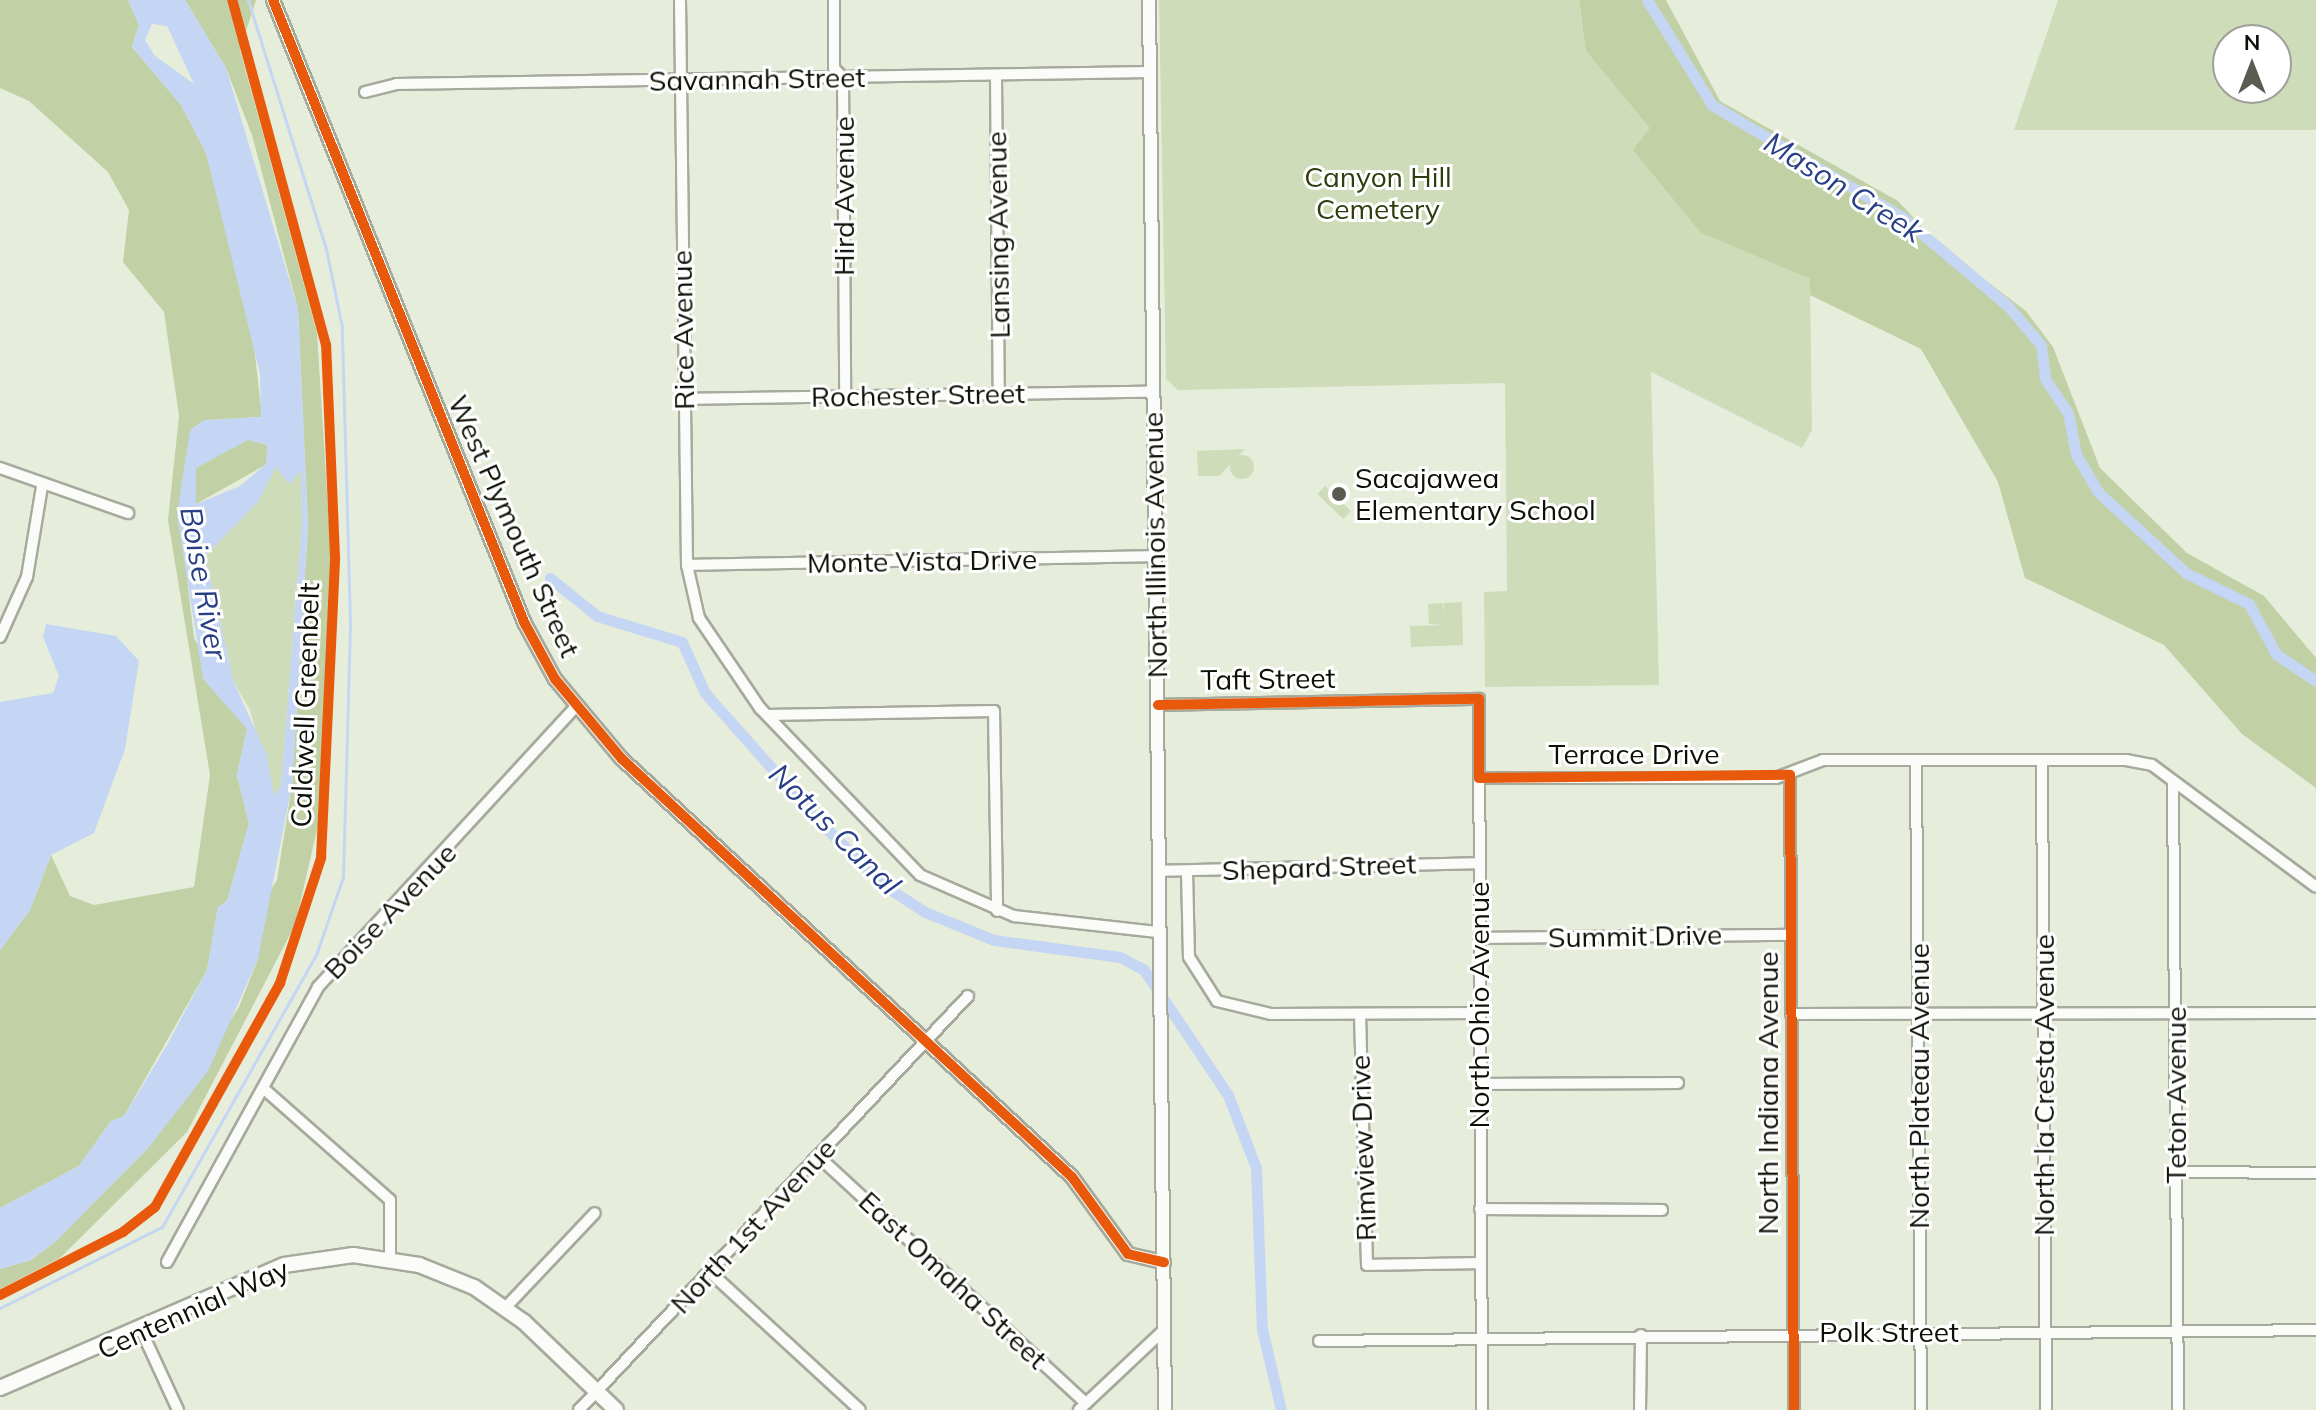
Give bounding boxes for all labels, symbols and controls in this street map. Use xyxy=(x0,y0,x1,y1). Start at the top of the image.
north arrow xyxy=(2212,24,2292,104)
text: N xyxy=(2244,28,2260,56)
street label: Savannah Street xyxy=(649,60,865,98)
street label: Hird Avenue xyxy=(827,116,861,276)
water label: Mason Creek xyxy=(1758,124,1930,250)
street label: Lansing Avenue xyxy=(979,131,1017,339)
park label: Canyon Hill Cemetery xyxy=(1304,160,1452,226)
street label: Rice Avenue xyxy=(665,250,701,410)
street label: Rochester Street xyxy=(811,376,1025,414)
street label: West Plymouth Street xyxy=(441,390,587,662)
street label: North Illinois Avenue xyxy=(1136,412,1174,678)
place label: Sacajawea Elementary School xyxy=(1355,461,1596,527)
marker: Sacajawea Elementary School xyxy=(1330,485,1348,503)
water label: Boise River xyxy=(173,504,235,662)
street label: Monte Vista Drive xyxy=(807,542,1037,580)
street label: Caldwell Greenbelt xyxy=(284,582,326,828)
street label: Taft Street xyxy=(1200,661,1336,697)
street label: Terrace Drive xyxy=(1549,737,1719,771)
water label: Notus Canal xyxy=(762,756,908,902)
street label: Boise Avenue xyxy=(317,836,463,986)
street label: Shepard Street xyxy=(1221,847,1417,887)
street label: North Ohio Avenue xyxy=(1462,882,1496,1128)
street label: Summit Drive xyxy=(1548,918,1722,954)
street label: North la Cresta Avenue xyxy=(2027,934,2061,1236)
street label: North Plateau Avenue xyxy=(1902,943,1936,1229)
street label: North Indiana Avenue xyxy=(1751,951,1785,1235)
street label: Teton Avenue xyxy=(2159,1007,2193,1183)
street label: Rimview Drive xyxy=(1343,1054,1383,1242)
street label: North 1st Avenue xyxy=(663,1132,843,1320)
street label: East Omaha Street xyxy=(852,1184,1054,1376)
street label: Centennial Way xyxy=(92,1252,294,1366)
street label: Polk Street xyxy=(1819,1315,1959,1349)

